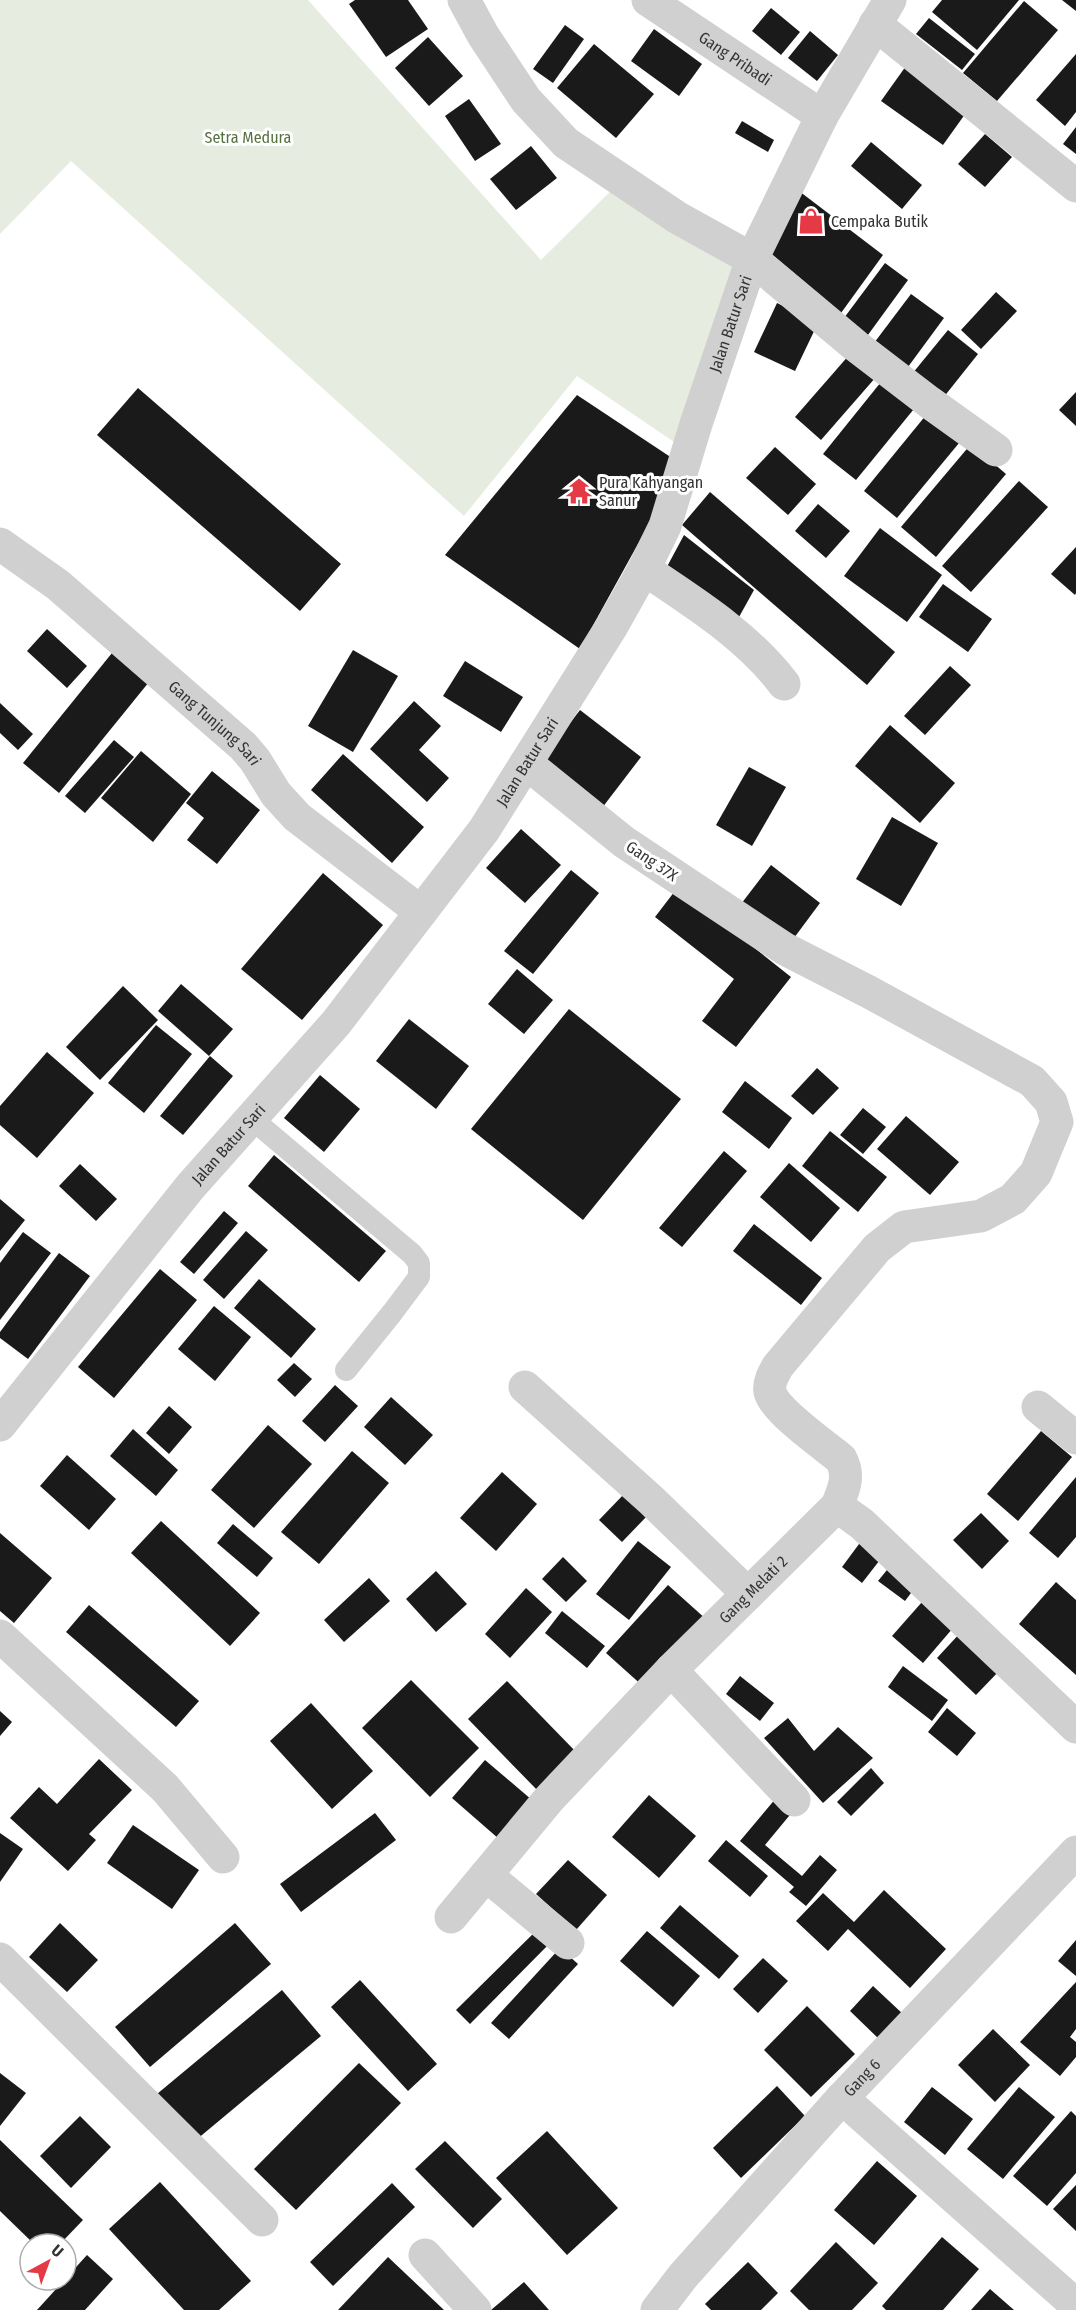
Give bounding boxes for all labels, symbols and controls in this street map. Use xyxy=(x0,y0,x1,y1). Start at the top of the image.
street label: Gang Pribadi xyxy=(695,27,775,89)
park label: Setra Medura xyxy=(205,128,292,147)
shop icon: Cempaka Butik xyxy=(796,206,826,236)
place label: Cempaka Butik xyxy=(831,212,928,231)
street label: Jalan Batur Sari xyxy=(705,273,755,375)
place label: Pura Kahyangan Sanur xyxy=(599,473,703,510)
temple icon: Pura Kahyangan Sanur xyxy=(564,476,594,506)
street label: Gang Tunjung Sari xyxy=(165,676,265,769)
street label: Jalan Batur Sari xyxy=(492,714,562,810)
street label: Gang 37X xyxy=(623,837,682,885)
street label: Jalan Batur Sari xyxy=(187,1100,269,1188)
street label: Gang Melati 2 xyxy=(715,1551,791,1627)
street label: Gang 6 xyxy=(839,2055,884,2100)
north arrow xyxy=(18,2232,78,2292)
text: U xyxy=(48,2241,67,2261)

